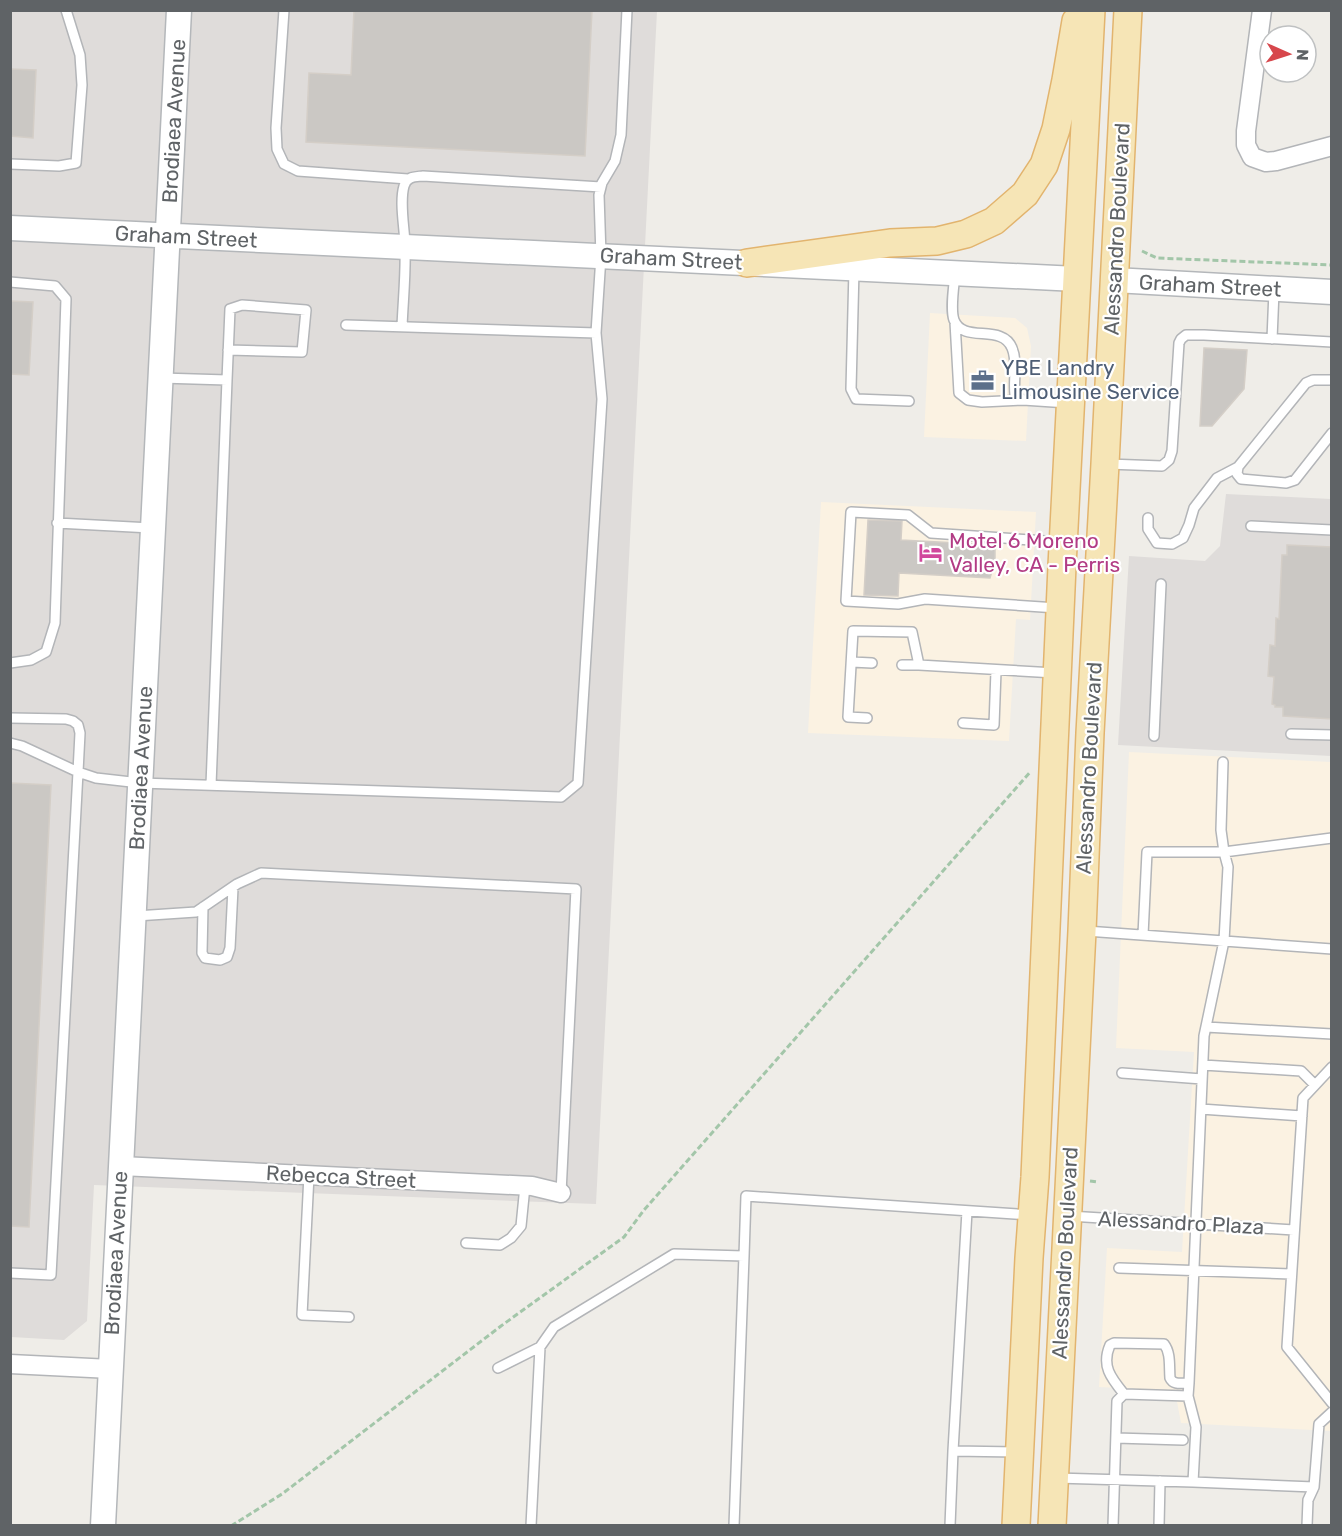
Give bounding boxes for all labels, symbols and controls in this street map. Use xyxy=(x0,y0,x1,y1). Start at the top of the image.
north arrow xyxy=(1258,24,1318,84)
street label: Brodiaea Avenue xyxy=(157,38,190,204)
text: N xyxy=(1293,49,1312,61)
street label: Alessandro Boulevard xyxy=(1098,122,1135,336)
street label: Graham Street xyxy=(114,220,258,253)
street label: Graham Street xyxy=(599,242,743,275)
street label: Graham Street xyxy=(1138,269,1282,302)
place label: YBE Landry Limousine Service xyxy=(1001,355,1180,404)
office icon: YBE Landry Limousine Service xyxy=(970,367,996,393)
place label: Motel 6 Moreno Valley, CA - Perris xyxy=(949,528,1120,577)
hotel icon: Motel 6 Moreno Valley, CA - Perris xyxy=(918,540,944,566)
street label: Alessandro Boulevard xyxy=(1070,661,1107,875)
street label: Brodiaea Avenue xyxy=(124,685,157,851)
street label: Alessandro Boulevard xyxy=(1046,1146,1083,1360)
street label: Rebecca Street xyxy=(265,1160,417,1193)
street label: Brodiaea Avenue xyxy=(99,1170,132,1336)
street label: Alessandro Plaza xyxy=(1097,1206,1265,1239)

